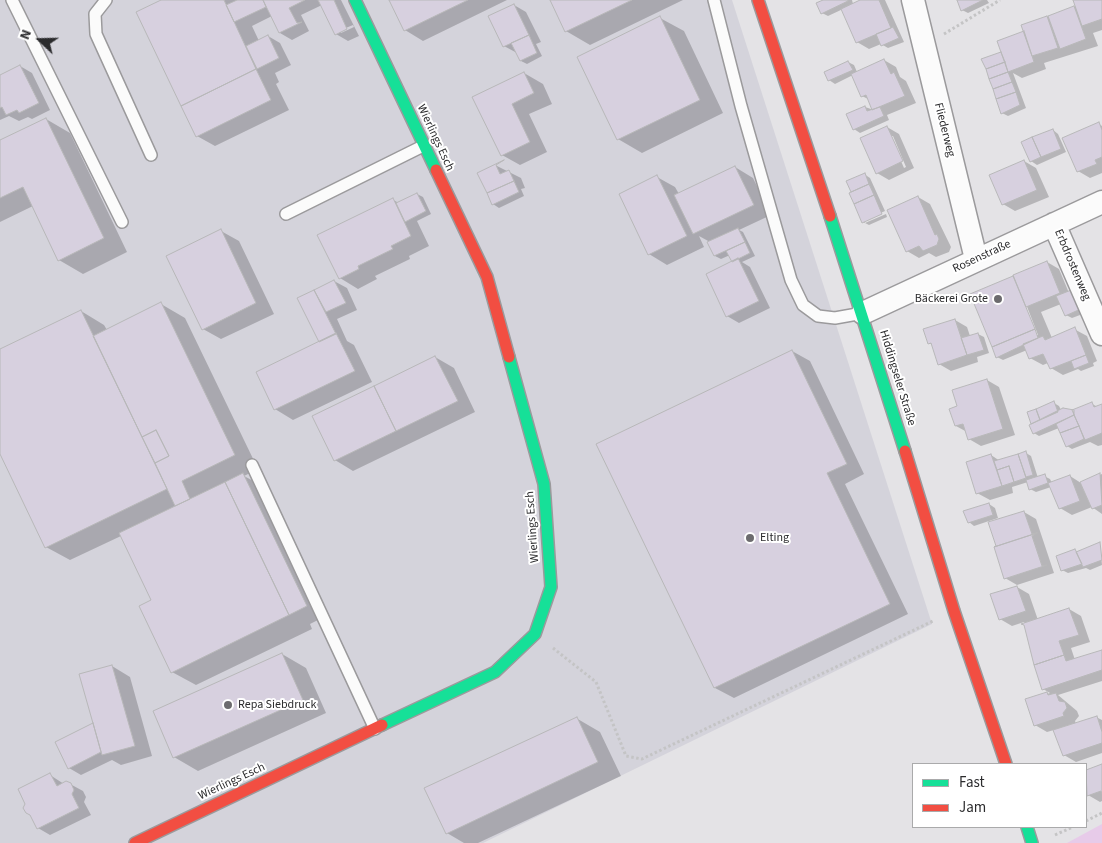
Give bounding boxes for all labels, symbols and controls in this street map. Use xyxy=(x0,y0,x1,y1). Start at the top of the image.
north arrow xyxy=(15,15,65,65)
text: N xyxy=(15,27,37,43)
street label: Fliederweg xyxy=(930,101,958,159)
street label: Wierlings Esch xyxy=(413,102,457,174)
street label: Erbdrostenweg xyxy=(1051,227,1093,303)
street label: Rosenstraße xyxy=(951,237,1013,277)
place label: Bäckerei Grote xyxy=(915,292,988,306)
marker: Bäckerei Grote xyxy=(992,293,1004,305)
street label: Hiddingseler Straße xyxy=(876,328,918,428)
street label: Wierlings Esch xyxy=(523,491,543,563)
place label: Elting xyxy=(760,531,789,545)
marker: Elting xyxy=(744,532,756,544)
place label: Repa Siebdruck xyxy=(238,698,316,712)
marker: Repa Siebdruck xyxy=(222,699,234,711)
street label: Wierlings Esch xyxy=(196,760,268,804)
legend xyxy=(912,763,1087,828)
text: Fast xyxy=(959,772,985,793)
text: Jam xyxy=(959,797,986,818)

